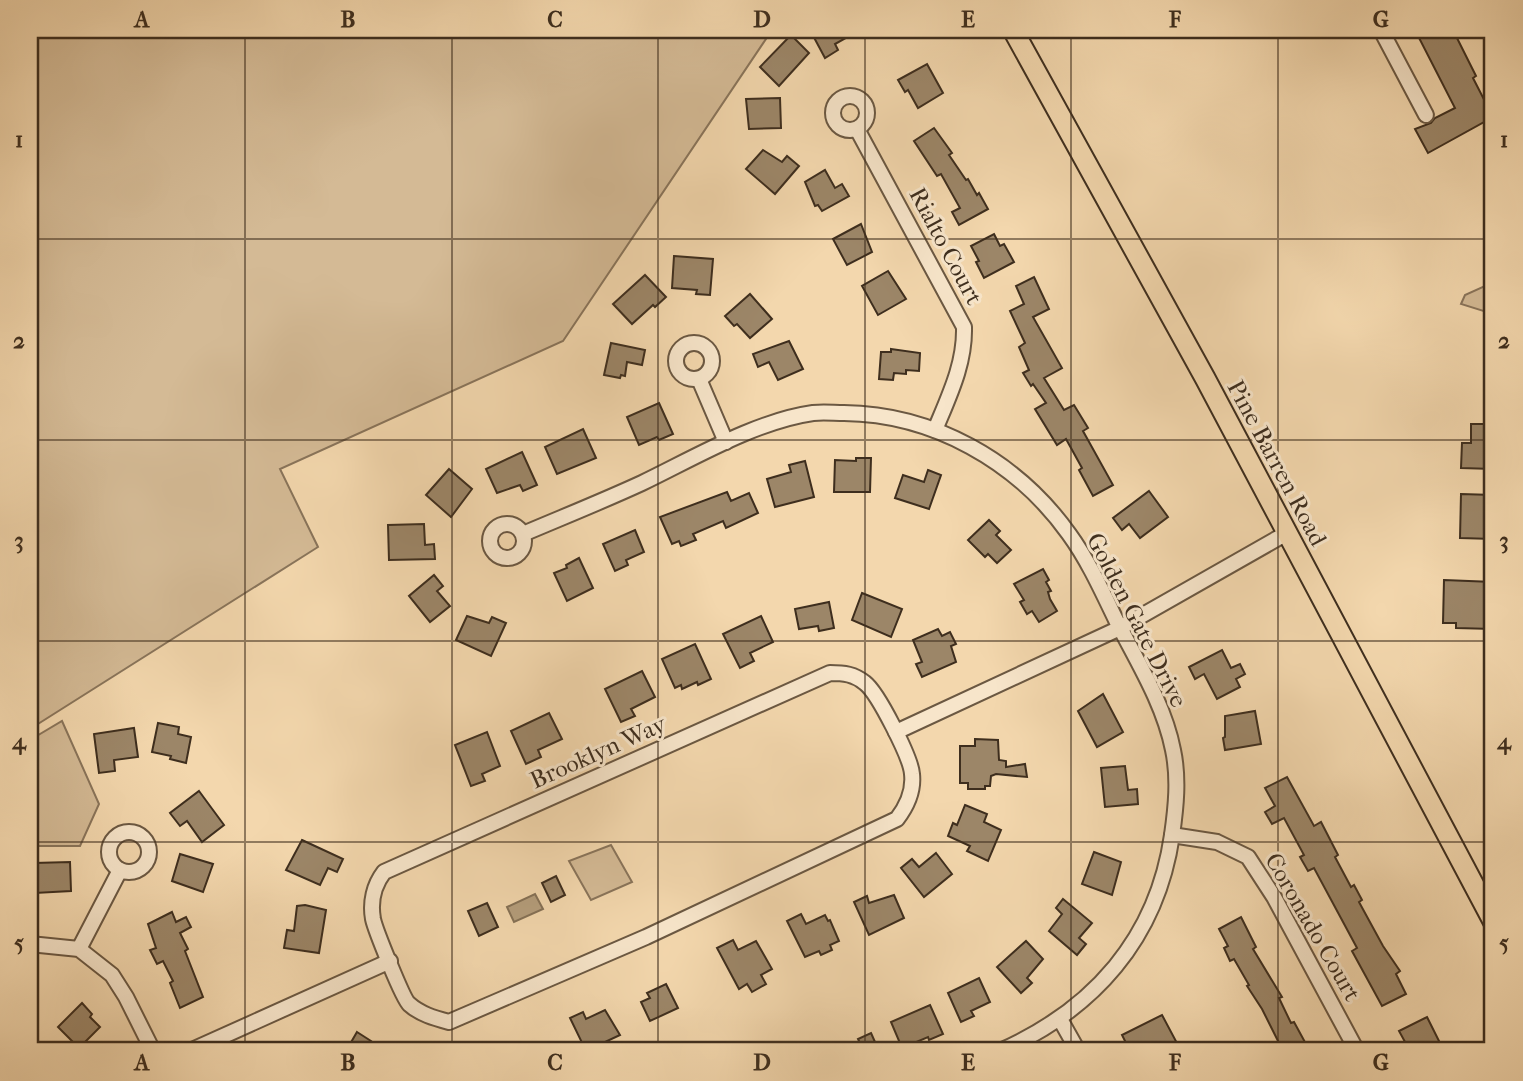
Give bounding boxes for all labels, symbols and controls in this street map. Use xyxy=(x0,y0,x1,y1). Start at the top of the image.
text: A xyxy=(133,6,151,33)
text: B xyxy=(341,6,356,33)
text: C xyxy=(547,6,563,33)
text: D xyxy=(753,6,771,33)
text: E xyxy=(961,6,975,33)
text: F xyxy=(1168,6,1182,33)
text: G xyxy=(1373,6,1389,33)
text: 1 xyxy=(15,126,23,153)
text: 1 xyxy=(1500,126,1508,153)
street label: Rialto Court xyxy=(903,183,989,310)
text: 2 xyxy=(13,327,25,354)
text: 2 xyxy=(1498,327,1510,354)
street label: Pine Barren Road xyxy=(1222,375,1333,552)
text: 3 xyxy=(14,527,24,554)
text: 3 xyxy=(1499,527,1509,554)
street label: Golden Gate Drive xyxy=(1081,528,1193,712)
street label: Brooklyn Way xyxy=(526,709,671,794)
text: 4 xyxy=(11,728,27,755)
text: 4 xyxy=(1496,728,1512,755)
street label: Coronado Court xyxy=(1259,848,1367,1006)
text: 5 xyxy=(14,929,24,956)
text: 5 xyxy=(1499,929,1509,956)
text: A xyxy=(133,1049,151,1076)
text: B xyxy=(341,1049,356,1076)
text: C xyxy=(547,1049,563,1076)
text: D xyxy=(753,1049,771,1076)
text: E xyxy=(961,1049,975,1076)
text: F xyxy=(1168,1049,1182,1076)
text: G xyxy=(1373,1049,1389,1076)

